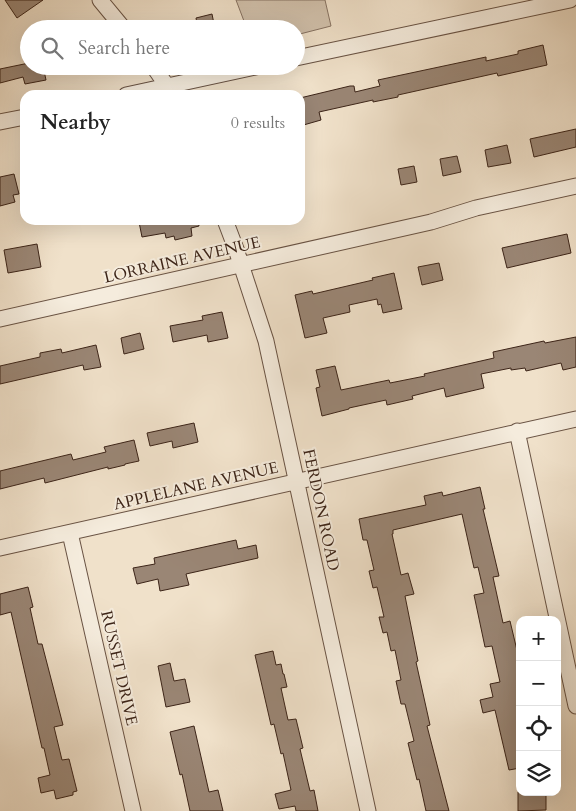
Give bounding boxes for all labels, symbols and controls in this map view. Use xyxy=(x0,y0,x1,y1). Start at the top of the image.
search box xyxy=(20,20,305,75)
icon: search xyxy=(38,34,66,62)
text: Search here xyxy=(78,35,170,61)
text: Nearby xyxy=(40,108,111,137)
text: 0 results xyxy=(231,112,285,134)
street label: LORRAINE AVENUE xyxy=(102,231,263,289)
street label: FERDON ROAD xyxy=(297,447,345,573)
street label: APPLELANE AVENUE xyxy=(112,456,281,516)
street label: RUSSET DRIVE xyxy=(95,608,143,728)
map controls xyxy=(516,616,561,796)
button: + xyxy=(516,616,561,661)
button: − xyxy=(516,661,561,706)
button: locate xyxy=(516,706,561,751)
button: layers xyxy=(516,751,561,796)

